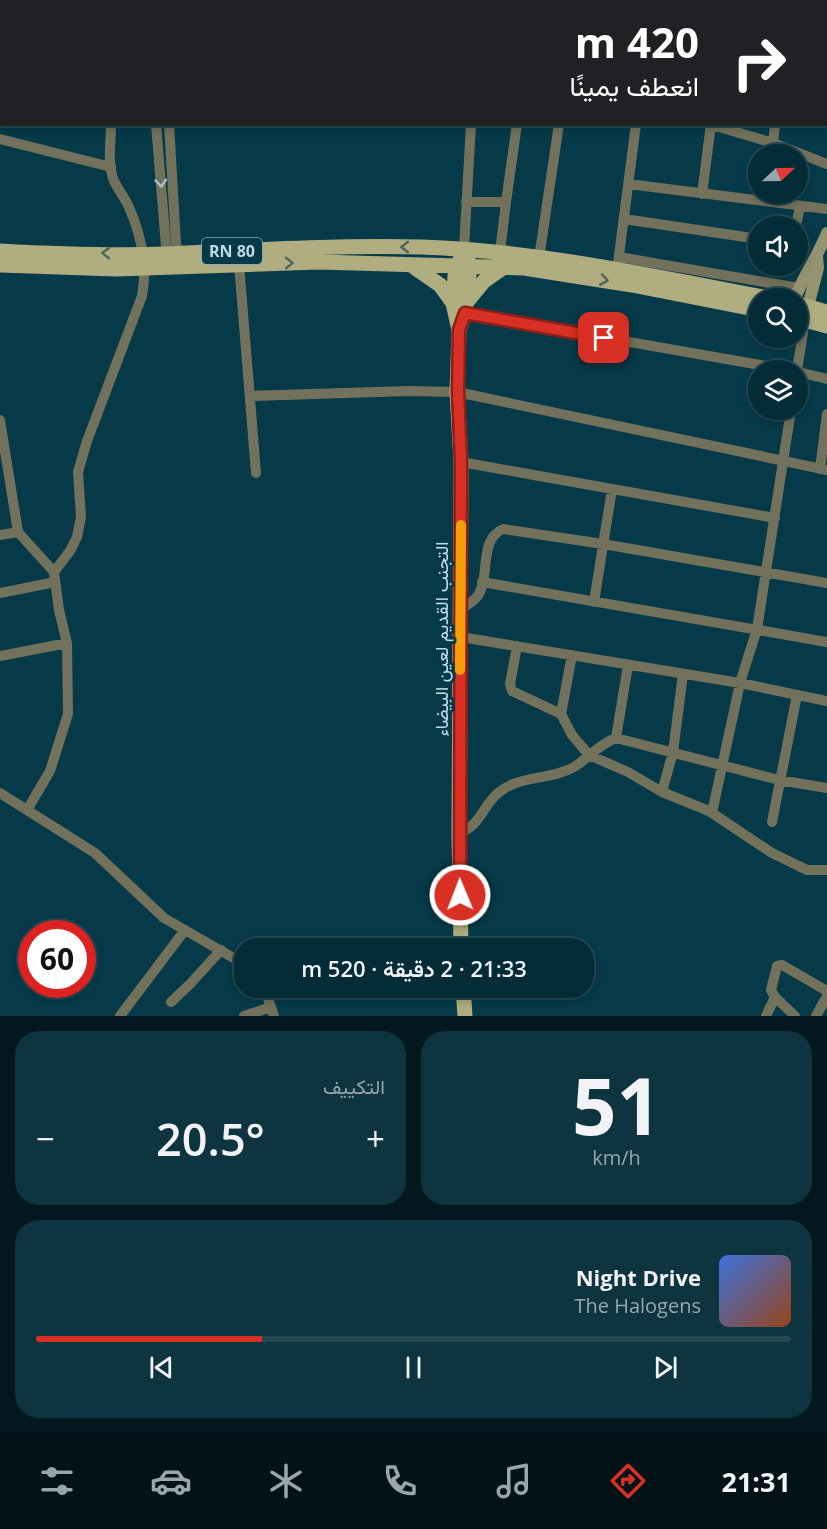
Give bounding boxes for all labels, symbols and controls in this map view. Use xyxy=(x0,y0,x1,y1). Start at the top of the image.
text: 420 m xyxy=(575,13,699,70)
icon: right xyxy=(720,24,798,102)
text: انعطف يمينًا xyxy=(569,67,699,104)
north arrow xyxy=(748,144,808,204)
map controls xyxy=(748,144,808,420)
one-way arrow xyxy=(154,178,167,187)
button: sound xyxy=(748,216,808,276)
road number: RN 80 xyxy=(202,238,262,264)
one-way arrow xyxy=(401,241,410,253)
one-way arrow xyxy=(101,247,110,259)
one-way arrow xyxy=(285,257,294,269)
one-way arrow xyxy=(598,273,608,286)
button: search xyxy=(748,288,808,348)
pin xyxy=(578,312,629,363)
icon: arrive xyxy=(587,321,620,354)
button: layers xyxy=(748,360,808,420)
street label: التجنب القديم لعين البيضاء xyxy=(429,541,454,737)
position arrow xyxy=(428,863,492,927)
speed limit sign: 60 xyxy=(18,920,96,998)
text: 21:33 · 2 دقيقة · 520 m xyxy=(301,953,527,983)
text: 51 xyxy=(572,1052,661,1158)
text: التكييف xyxy=(323,1073,385,1100)
text: 20.5° xyxy=(156,1108,265,1169)
text: − xyxy=(36,1116,55,1161)
text: + xyxy=(366,1116,385,1161)
text: km/h xyxy=(592,1144,641,1171)
text: Night Drive xyxy=(576,1262,701,1292)
text: The Halogens xyxy=(574,1292,701,1319)
icon: previous xyxy=(145,1351,178,1384)
icon: pause xyxy=(397,1351,430,1384)
icon: next xyxy=(649,1351,682,1384)
icon: filters xyxy=(36,1460,78,1502)
icon: car xyxy=(150,1460,192,1502)
icon: climate xyxy=(265,1460,307,1502)
icon: phone xyxy=(379,1460,421,1502)
icon: music xyxy=(493,1460,535,1502)
icon: directions xyxy=(607,1460,649,1502)
text: 21:31 xyxy=(721,1463,791,1500)

